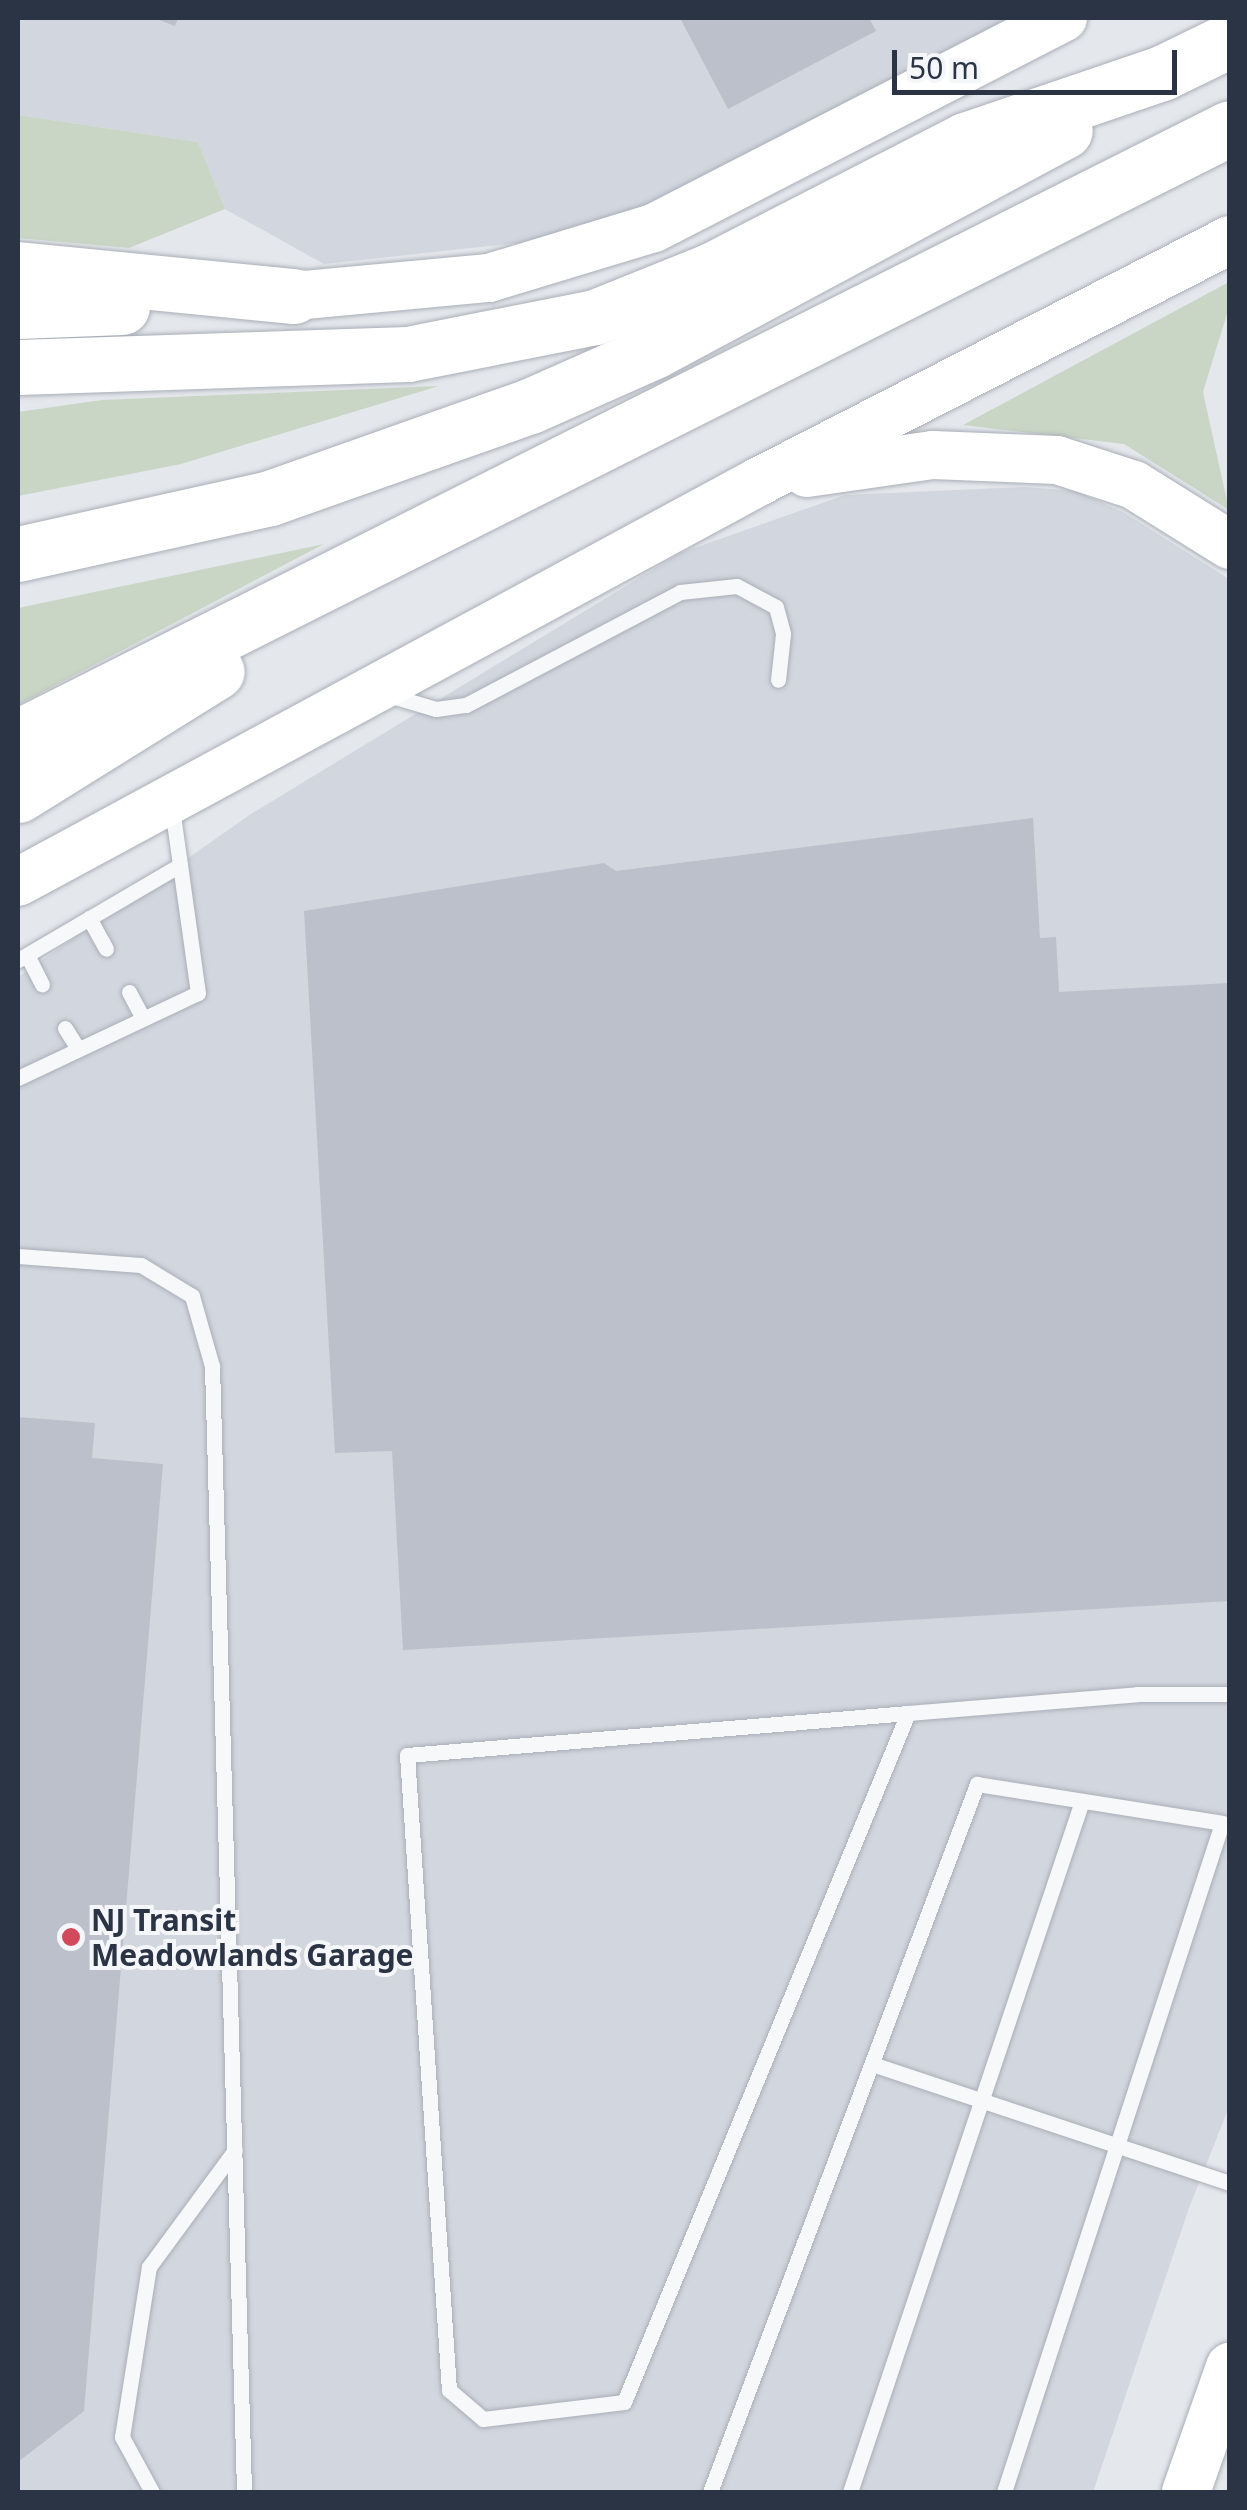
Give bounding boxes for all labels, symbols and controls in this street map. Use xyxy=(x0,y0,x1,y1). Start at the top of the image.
scale bar xyxy=(897,30,1182,92)
text: 50 m xyxy=(909,47,979,88)
place label: NJ Transit Meadowlands Garage xyxy=(91,1902,414,1972)
marker: NJ Transit Meadowlands Garage xyxy=(60,1926,82,1948)

